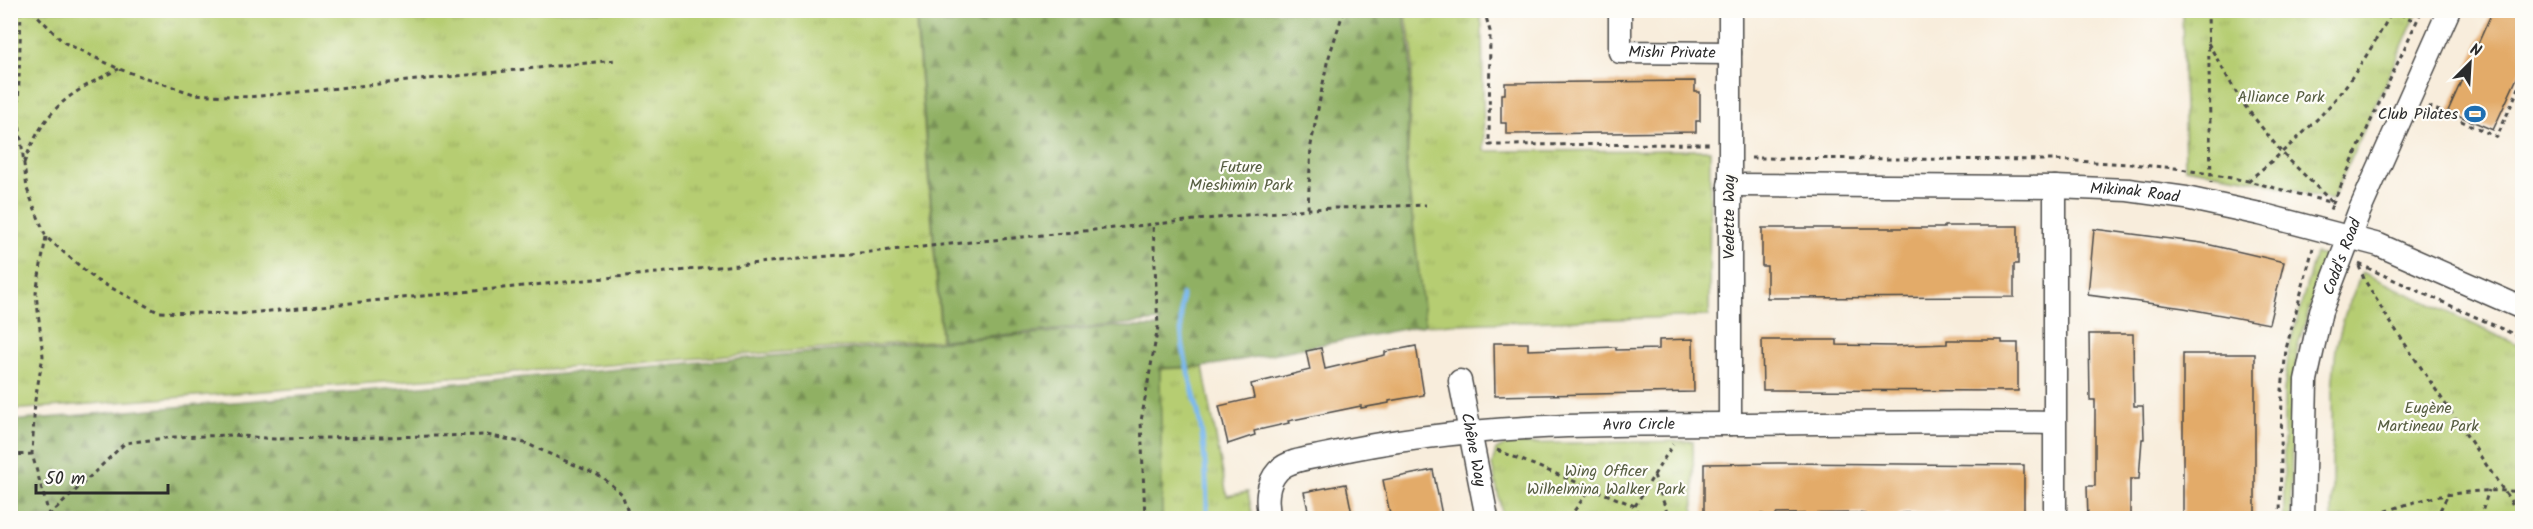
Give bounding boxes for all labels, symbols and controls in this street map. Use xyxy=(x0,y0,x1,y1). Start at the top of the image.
north arrow xyxy=(2440,33,2500,93)
text: N xyxy=(2466,37,2485,64)
street label: Mishi Private xyxy=(1628,40,1716,65)
park label: Alliance Park xyxy=(2237,85,2325,110)
place label: Club Pilates xyxy=(2378,102,2458,127)
sports icon: Club Pilates xyxy=(2463,102,2487,126)
park label: Future Mieshimin Park xyxy=(1189,155,1293,198)
street label: Vedette Way xyxy=(1717,174,1742,259)
street label: Mikinak Road xyxy=(2090,176,2182,210)
street label: Codd's Road xyxy=(2316,214,2368,299)
park label: Eugène Martineau Park xyxy=(2377,396,2479,439)
street label: Chêne Way xyxy=(1454,411,1493,489)
street label: Avro Circle xyxy=(1602,412,1675,437)
scale bar xyxy=(36,457,168,495)
park label: Wing Officer Wilhelmina Walker Park xyxy=(1527,459,1686,502)
text: 50 m xyxy=(45,465,85,494)

